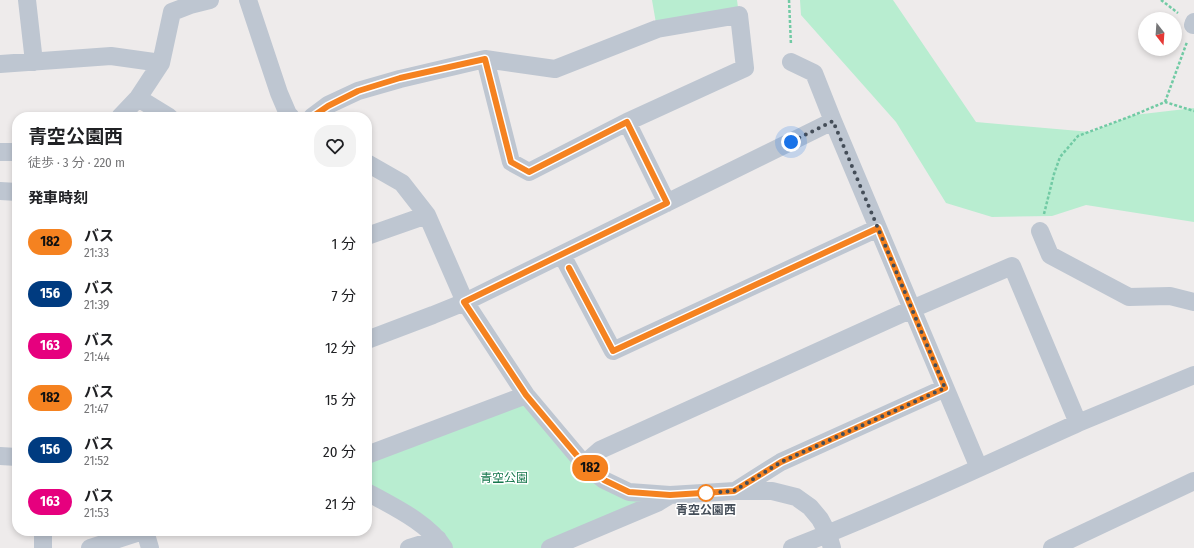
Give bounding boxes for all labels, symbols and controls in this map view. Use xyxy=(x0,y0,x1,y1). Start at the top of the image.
north arrow xyxy=(1138,12,1182,56)
map controls xyxy=(1138,12,1182,56)
text: 青空公園西 xyxy=(28,125,123,148)
button: heart xyxy=(314,125,356,167)
your location xyxy=(781,132,801,152)
text: 徒歩 · 3 分 · 220 m xyxy=(28,155,125,170)
text: 発車時刻 xyxy=(28,189,88,207)
text: バス xyxy=(84,227,114,245)
text: 182 xyxy=(40,233,60,250)
text: 1 分 xyxy=(332,235,356,253)
text: 21:33 xyxy=(84,245,109,260)
text: バス xyxy=(84,279,114,297)
text: 156 xyxy=(40,285,60,302)
text: 7 分 xyxy=(331,287,356,305)
text: 21:39 xyxy=(84,297,109,312)
text: バス xyxy=(84,331,114,349)
text: 163 xyxy=(40,337,60,354)
text: 12 分 xyxy=(325,339,356,357)
text: 21:44 xyxy=(84,349,110,364)
text: バス xyxy=(84,383,114,401)
text: 182 xyxy=(40,389,60,406)
text: 15 分 xyxy=(325,391,356,409)
text: 21:47 xyxy=(84,401,109,416)
text: バス xyxy=(84,435,114,453)
text: 156 xyxy=(40,441,60,458)
text: 20 分 xyxy=(323,443,356,461)
text: 21:52 xyxy=(84,453,109,468)
line badge: 182 xyxy=(567,455,613,481)
text: 182 xyxy=(580,459,600,476)
park label: 青空公園 xyxy=(480,471,528,485)
marker: 青空公園西 xyxy=(697,484,715,502)
text: バス xyxy=(84,487,114,505)
text: 163 xyxy=(40,493,60,510)
text: 21 分 xyxy=(325,495,356,513)
place label: 青空公園西 xyxy=(676,503,736,517)
text: 21:53 xyxy=(84,505,109,520)

